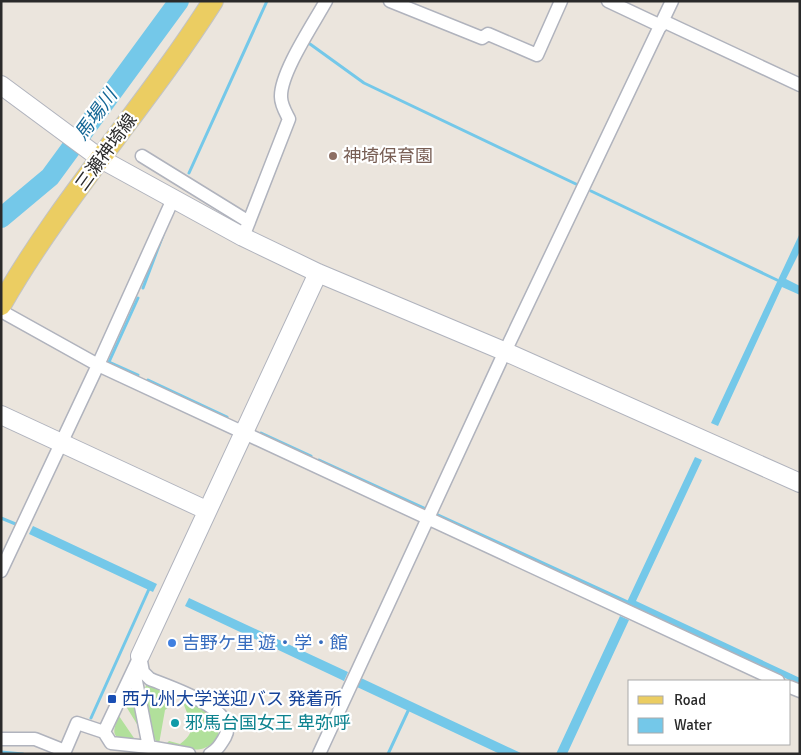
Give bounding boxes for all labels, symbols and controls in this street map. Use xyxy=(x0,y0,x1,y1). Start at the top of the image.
water label: 馬場川 xyxy=(70,83,124,145)
street label: 三瀬神埼線 xyxy=(71,109,141,195)
place label: 神埼保育園 xyxy=(343,145,433,167)
marker: 神埼保育園 xyxy=(327,150,339,162)
place label: 吉野ケ里 遊・学・館 xyxy=(182,632,348,654)
marker: 吉野ケ里 遊・学・館 xyxy=(166,637,178,649)
legend xyxy=(628,680,791,745)
place label: 西九州大学送迎バス 発着所 xyxy=(122,688,342,710)
text: Road xyxy=(674,691,706,709)
marker: 西九州大学送迎バス 発着所 xyxy=(106,693,118,705)
place label: 邪馬台国女王 卑弥呼 xyxy=(185,712,351,734)
text: Water xyxy=(674,716,712,734)
marker: 邪馬台国女王 卑弥呼 xyxy=(169,717,181,729)

